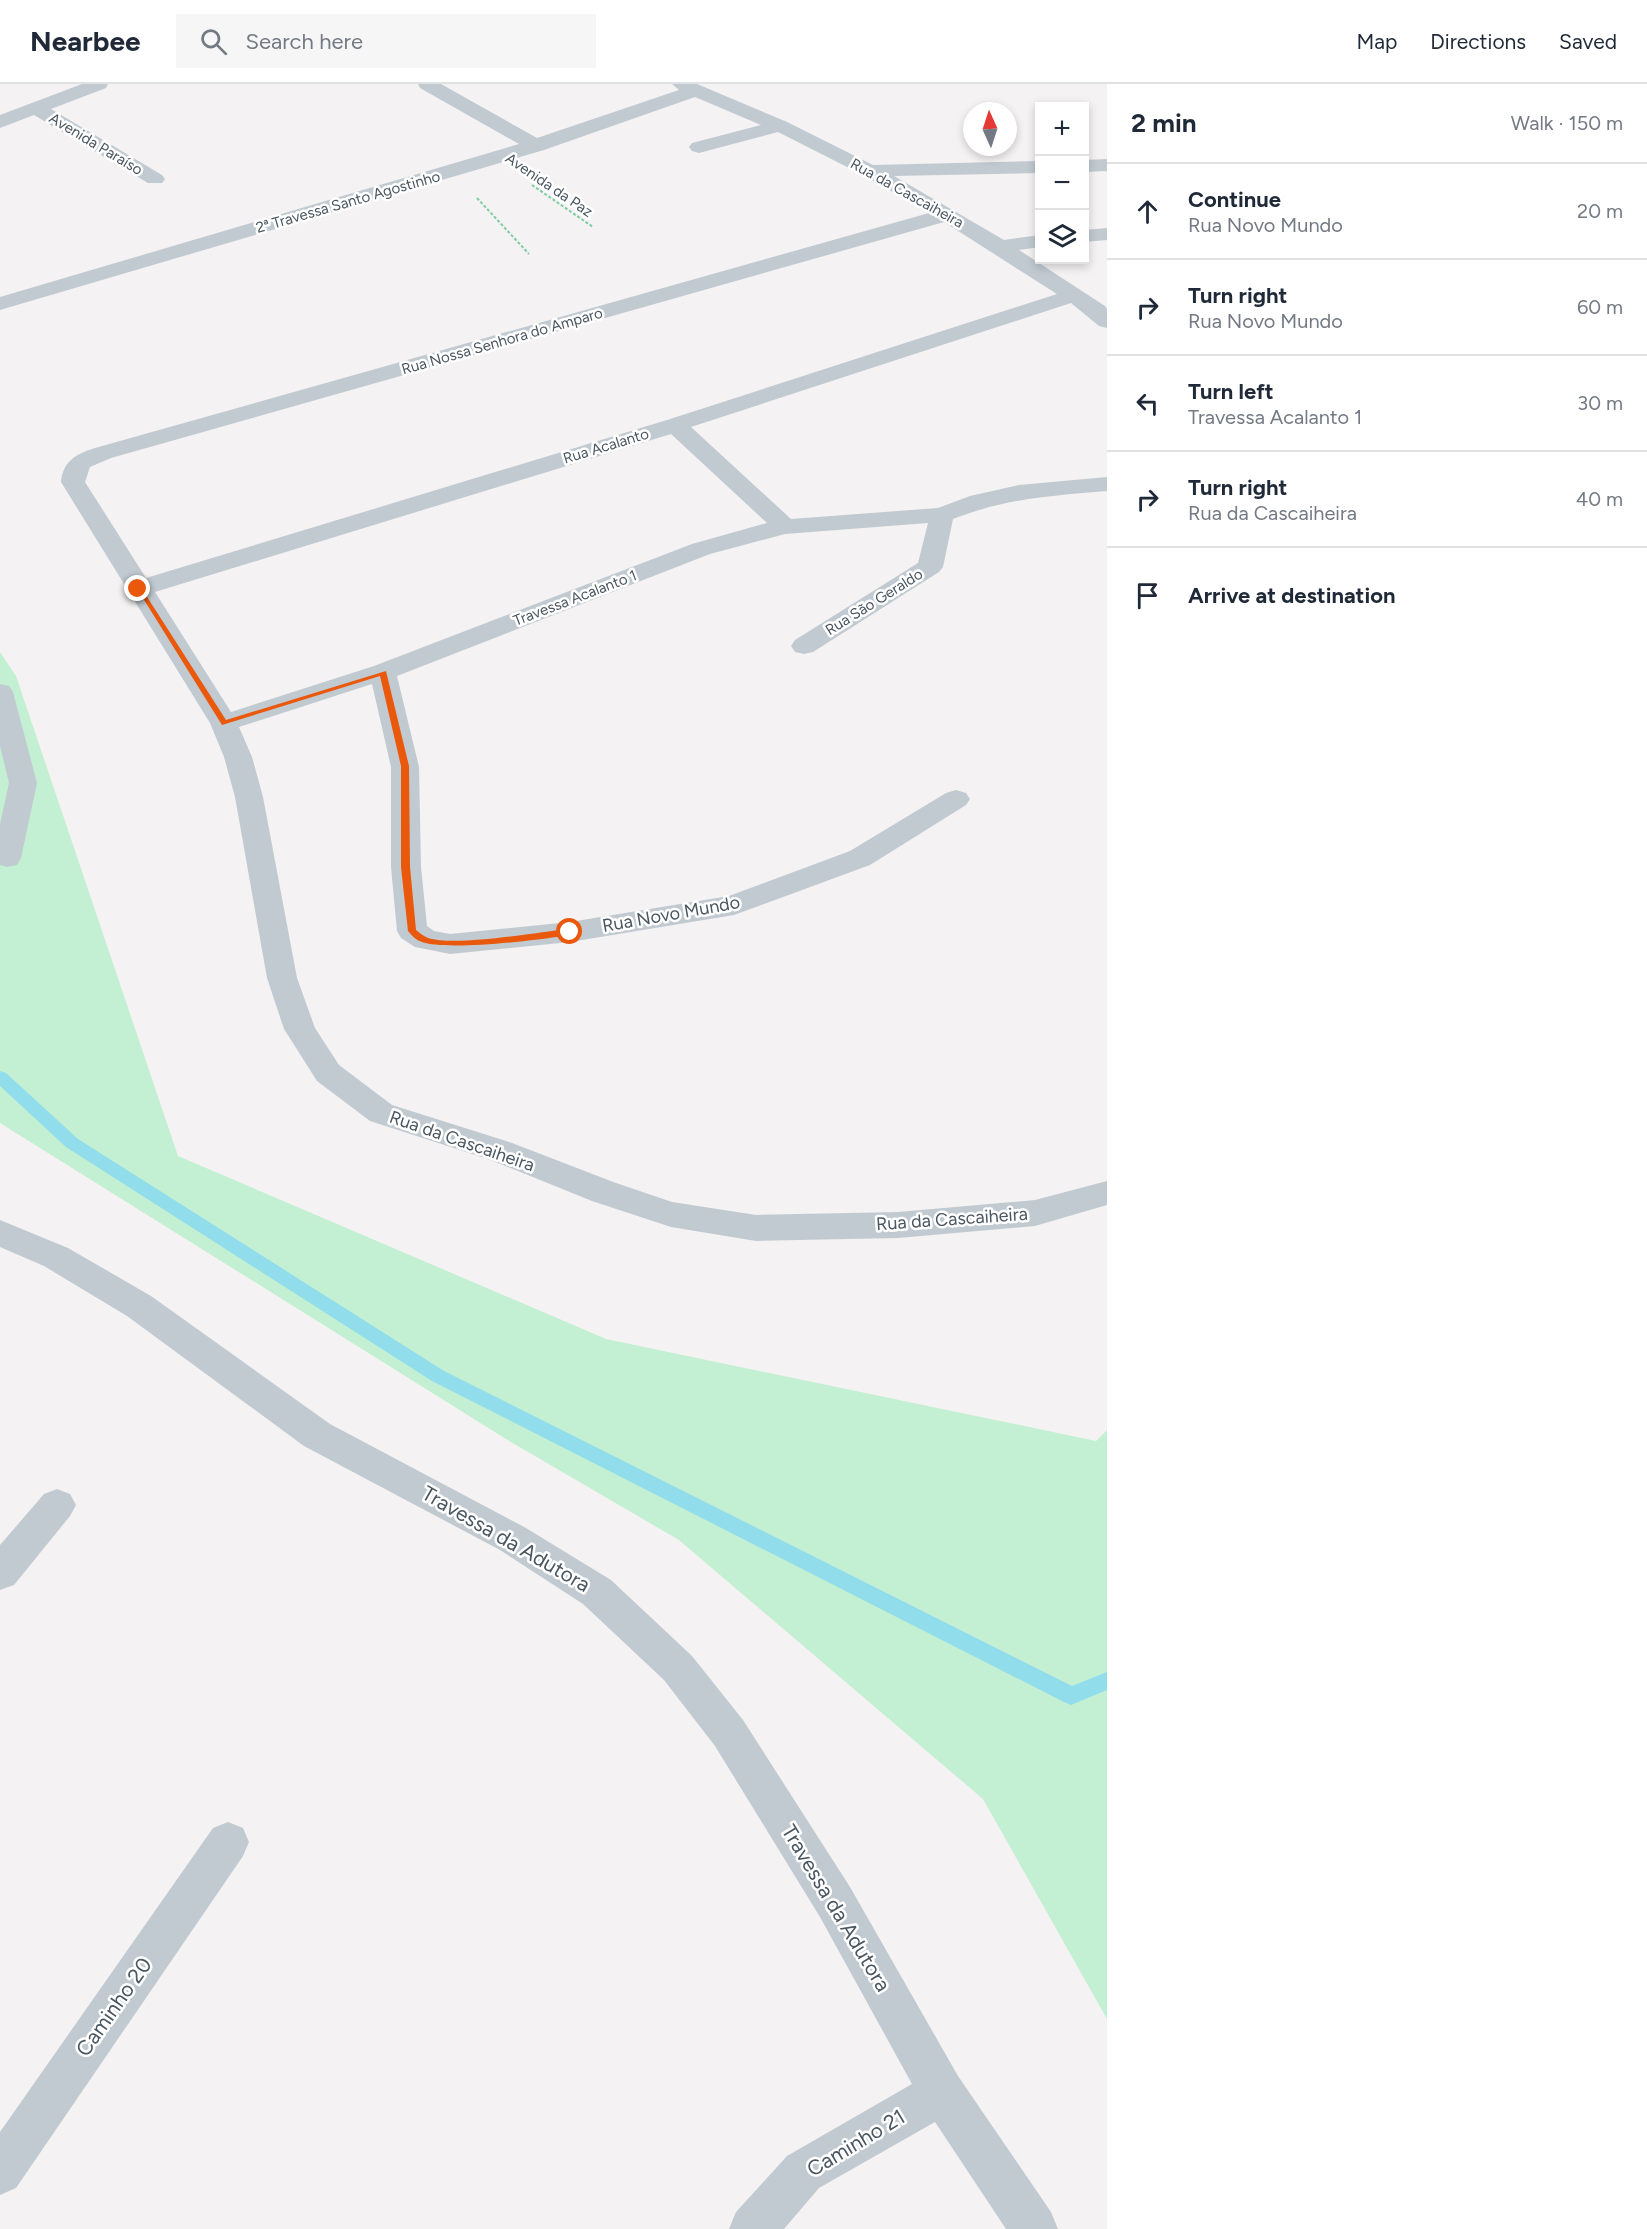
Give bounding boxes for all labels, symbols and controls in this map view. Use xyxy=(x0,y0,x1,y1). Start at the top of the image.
search box xyxy=(176,14,596,68)
text: Nearbee xyxy=(30,24,140,58)
icon: search xyxy=(197,25,230,58)
text: Search here xyxy=(245,28,363,55)
text: Map xyxy=(1356,29,1397,54)
text: Directions xyxy=(1430,29,1526,54)
text: Saved xyxy=(1559,29,1617,54)
north arrow xyxy=(963,102,1017,156)
map controls xyxy=(1035,102,1089,264)
button: + xyxy=(1035,102,1089,156)
text: 2 min xyxy=(1131,107,1197,139)
street label: Avenida Paraíso xyxy=(46,109,146,179)
text: Walk · 150 m xyxy=(1511,111,1623,135)
street label: Avenida da Paz xyxy=(502,149,596,221)
street label: Rua da Cascaiheira xyxy=(847,154,967,232)
button: − xyxy=(1035,156,1089,210)
street label: 2ª Travessa Santo Agostinho xyxy=(254,167,442,237)
text: Continue xyxy=(1188,186,1281,213)
icon: ahead xyxy=(1131,195,1164,228)
text: 20 m xyxy=(1577,199,1623,223)
button: layers xyxy=(1035,210,1089,264)
text: Rua Novo Mundo xyxy=(1188,213,1343,237)
text: Turn right xyxy=(1188,282,1287,309)
icon: right xyxy=(1131,291,1164,324)
text: 60 m xyxy=(1577,295,1623,319)
street label: Rua Nossa Senhora do Amparo xyxy=(399,304,605,378)
text: Rua Novo Mundo xyxy=(1188,309,1343,333)
text: Turn left xyxy=(1188,378,1274,405)
icon: left xyxy=(1131,387,1164,420)
text: 30 m xyxy=(1577,391,1623,415)
text: Travessa Acalanto 1 xyxy=(1188,405,1362,429)
street label: Rua Acalanto xyxy=(561,424,651,468)
text: Turn right xyxy=(1188,474,1287,501)
icon: right xyxy=(1131,483,1164,516)
text: 40 m xyxy=(1576,487,1623,511)
text: Rua da Cascaiheira xyxy=(1188,501,1357,525)
street label: Rua São Geraldo xyxy=(822,565,926,639)
street label: Travessa Acalanto 1 xyxy=(511,566,639,630)
route end xyxy=(124,575,150,601)
icon: arrive xyxy=(1131,579,1164,612)
text: Arrive at destination xyxy=(1188,582,1396,609)
street label: Rua Novo Mundo xyxy=(600,891,742,937)
route start xyxy=(556,918,582,944)
street label: Rua da Cascaiheira xyxy=(387,1106,537,1176)
street label: Rua da Cascaiheira xyxy=(875,1203,1029,1235)
street label: Travessa da Adutora xyxy=(418,1480,595,1597)
street label: Travessa da Adutora xyxy=(777,1820,896,1996)
street label: Caminho 20 xyxy=(70,1953,157,2061)
street label: Caminho 21 xyxy=(802,2104,909,2182)

